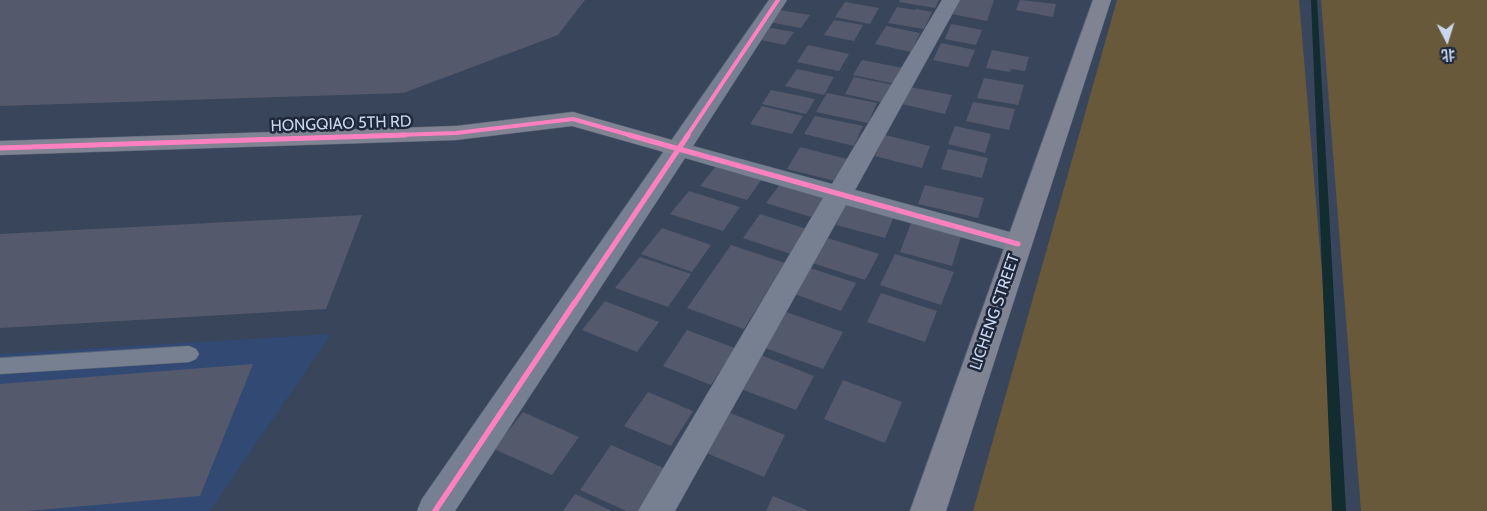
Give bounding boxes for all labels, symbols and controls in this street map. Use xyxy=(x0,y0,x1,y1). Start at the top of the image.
north arrow xyxy=(1422,15,1472,65)
text: 北 xyxy=(1441,45,1456,65)
street label: HONGQIAO 5TH RD xyxy=(270,112,412,136)
street label: LICHENG STREET xyxy=(966,251,1024,373)

